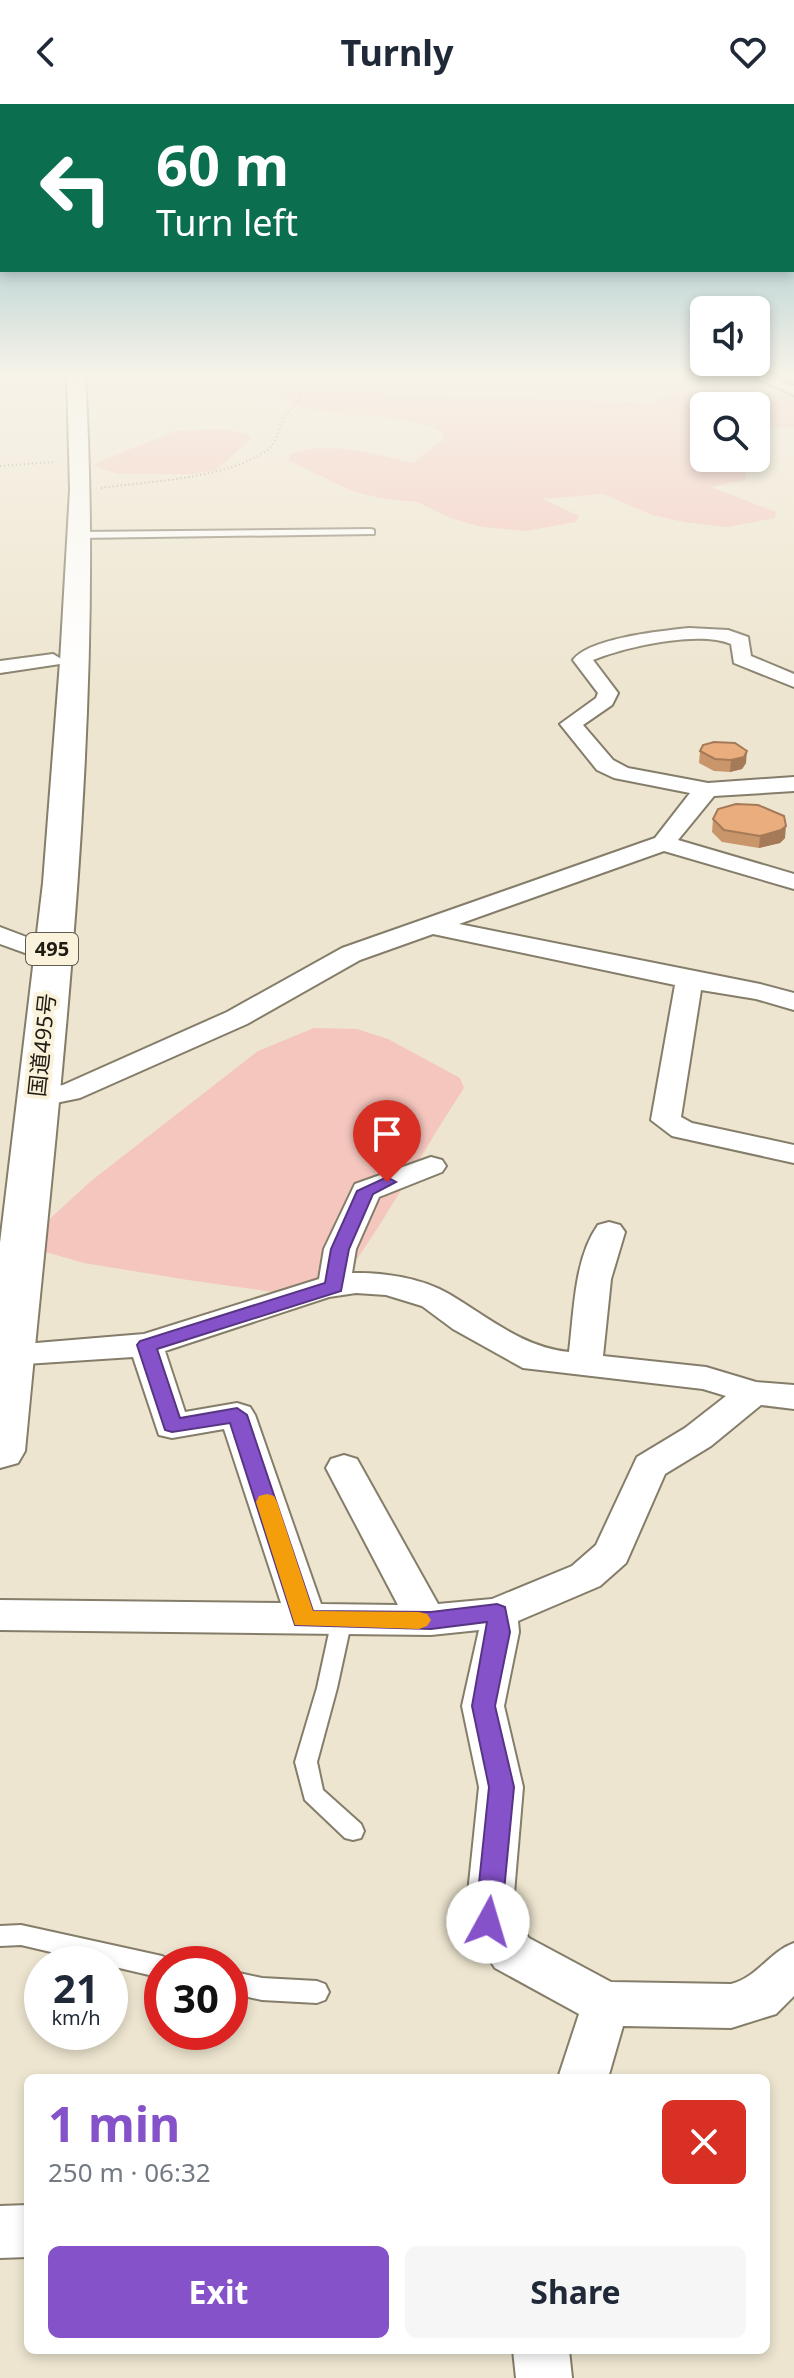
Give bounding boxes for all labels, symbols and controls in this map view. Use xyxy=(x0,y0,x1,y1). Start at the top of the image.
text: Turnly xyxy=(340,28,454,77)
icon: back xyxy=(24,30,68,74)
icon: heart xyxy=(726,30,770,74)
text: 60 m xyxy=(156,126,289,202)
icon: left xyxy=(24,136,128,240)
text: Turn left xyxy=(156,198,298,247)
map controls xyxy=(690,296,770,472)
button: sound xyxy=(690,296,770,376)
button: search xyxy=(690,392,770,472)
road number: 495 xyxy=(26,933,78,965)
street label: 国道495号 xyxy=(21,992,61,1098)
pin xyxy=(353,1100,421,1182)
icon: arrive xyxy=(365,1112,409,1156)
position arrow xyxy=(446,1880,530,1964)
speed limit sign: 30 xyxy=(144,1946,248,2050)
text: 21 xyxy=(53,1960,99,2015)
text: km/h xyxy=(51,2004,101,2031)
text: 1 min xyxy=(48,2091,180,2156)
button: close xyxy=(662,2100,746,2184)
text: 250 m · 06:32 xyxy=(48,2154,211,2190)
button: Exit xyxy=(48,2246,389,2338)
button: Share xyxy=(405,2246,746,2338)

